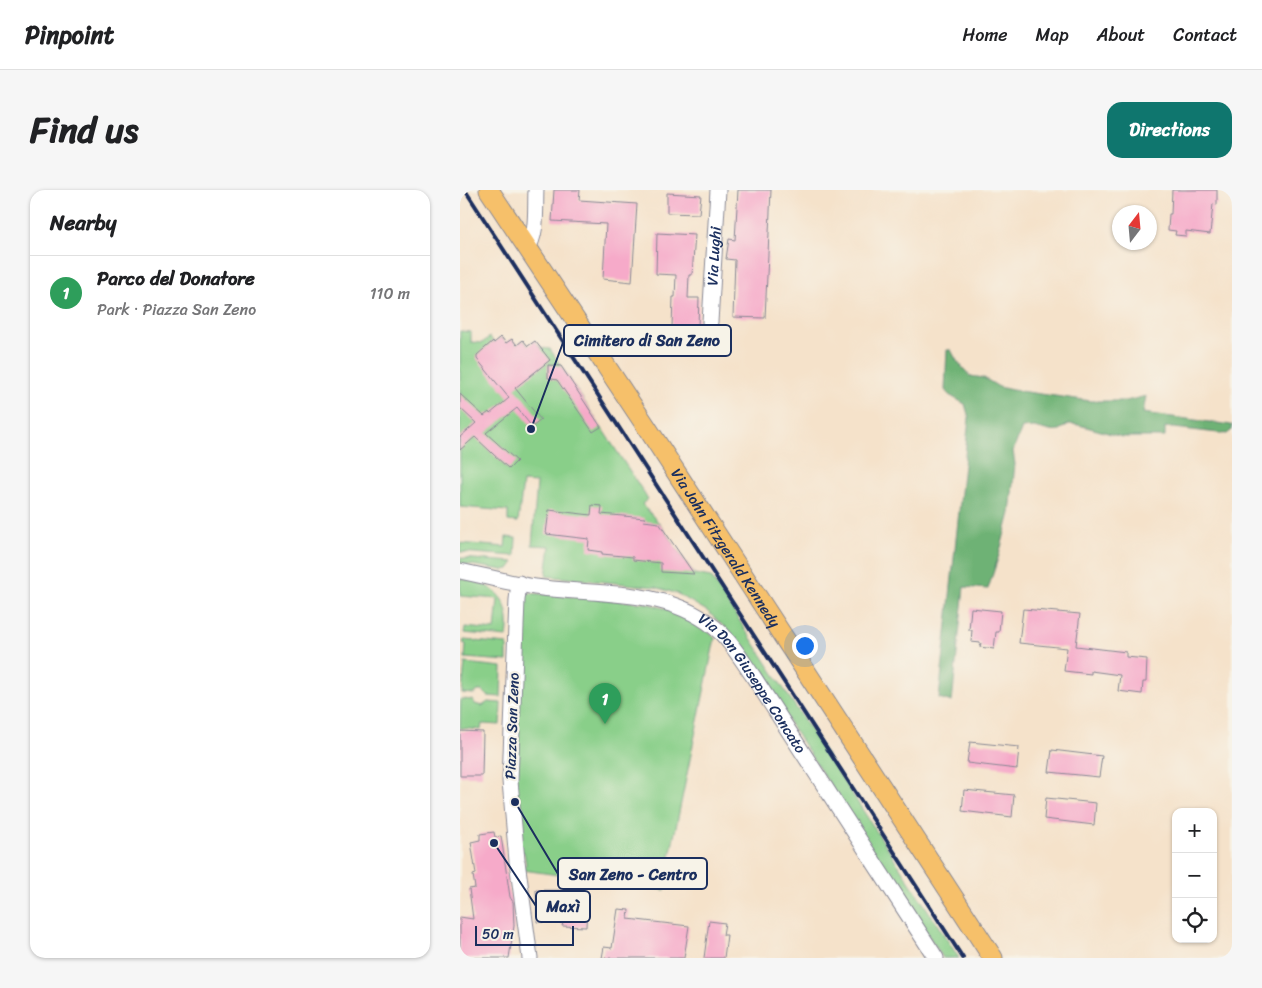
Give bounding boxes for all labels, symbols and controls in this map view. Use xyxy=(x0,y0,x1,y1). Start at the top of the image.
text: Pinpoint xyxy=(25,14,114,56)
text: Home xyxy=(963,19,1008,51)
text: Map xyxy=(1036,19,1069,51)
text: About xyxy=(1097,19,1145,51)
text: Contact xyxy=(1173,19,1237,51)
text: Find us xyxy=(30,99,138,161)
button: Directions xyxy=(1107,102,1232,158)
text: Nearby xyxy=(50,204,116,242)
north arrow xyxy=(1112,205,1157,250)
street label: Via Lughi xyxy=(699,225,729,286)
text: Parco del Donatore xyxy=(97,262,255,295)
text: 1 xyxy=(63,279,69,308)
text: 110 m xyxy=(370,279,410,308)
text: Park · Piazza San Zeno xyxy=(97,295,256,324)
callout: Cimitero di San Zeno xyxy=(564,325,731,356)
text: Cimitero di San Zeno xyxy=(573,326,721,355)
street label: Via John Fitzgerald Kennedy xyxy=(664,463,787,633)
street label: Via Don Giuseppe Concato xyxy=(693,606,813,759)
your location xyxy=(792,633,818,659)
street label: Piazza San Zeno xyxy=(497,672,527,780)
pin: 1 xyxy=(589,683,621,724)
map controls xyxy=(1172,808,1217,943)
button: + xyxy=(1172,808,1217,853)
button: − xyxy=(1172,853,1217,898)
callout: San Zeno - Centro xyxy=(558,858,707,889)
text: San Zeno - Centro xyxy=(568,860,698,889)
callout: Maxì xyxy=(536,891,590,922)
text: Maxì xyxy=(545,892,580,921)
button: locate xyxy=(1172,898,1217,943)
text: 50 m xyxy=(482,922,514,947)
scale bar xyxy=(475,923,574,946)

